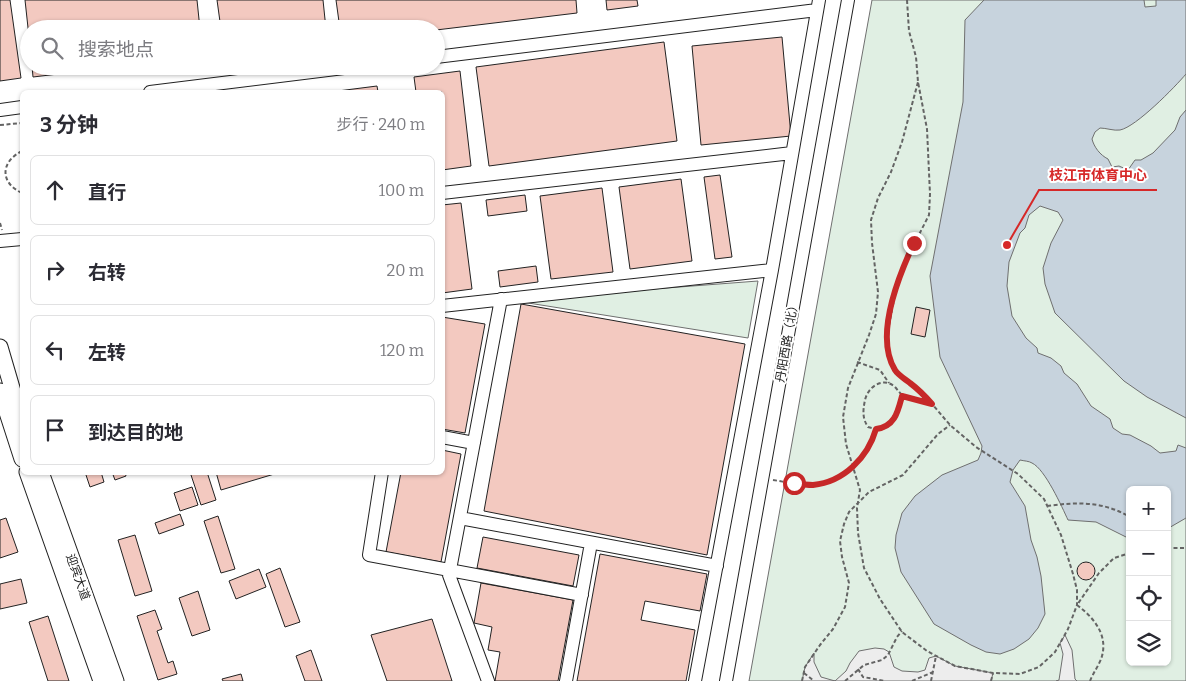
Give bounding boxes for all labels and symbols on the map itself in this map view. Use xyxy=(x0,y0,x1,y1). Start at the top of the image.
callout: 枝江市体育中心 xyxy=(1039,161,1157,190)
text: 枝江市体育中心 xyxy=(1049,167,1147,184)
route end xyxy=(903,232,926,255)
street label: 丹阳西路（北） xyxy=(773,298,801,384)
route start xyxy=(783,472,806,495)
street label: 迎宾大道 xyxy=(63,552,93,602)

